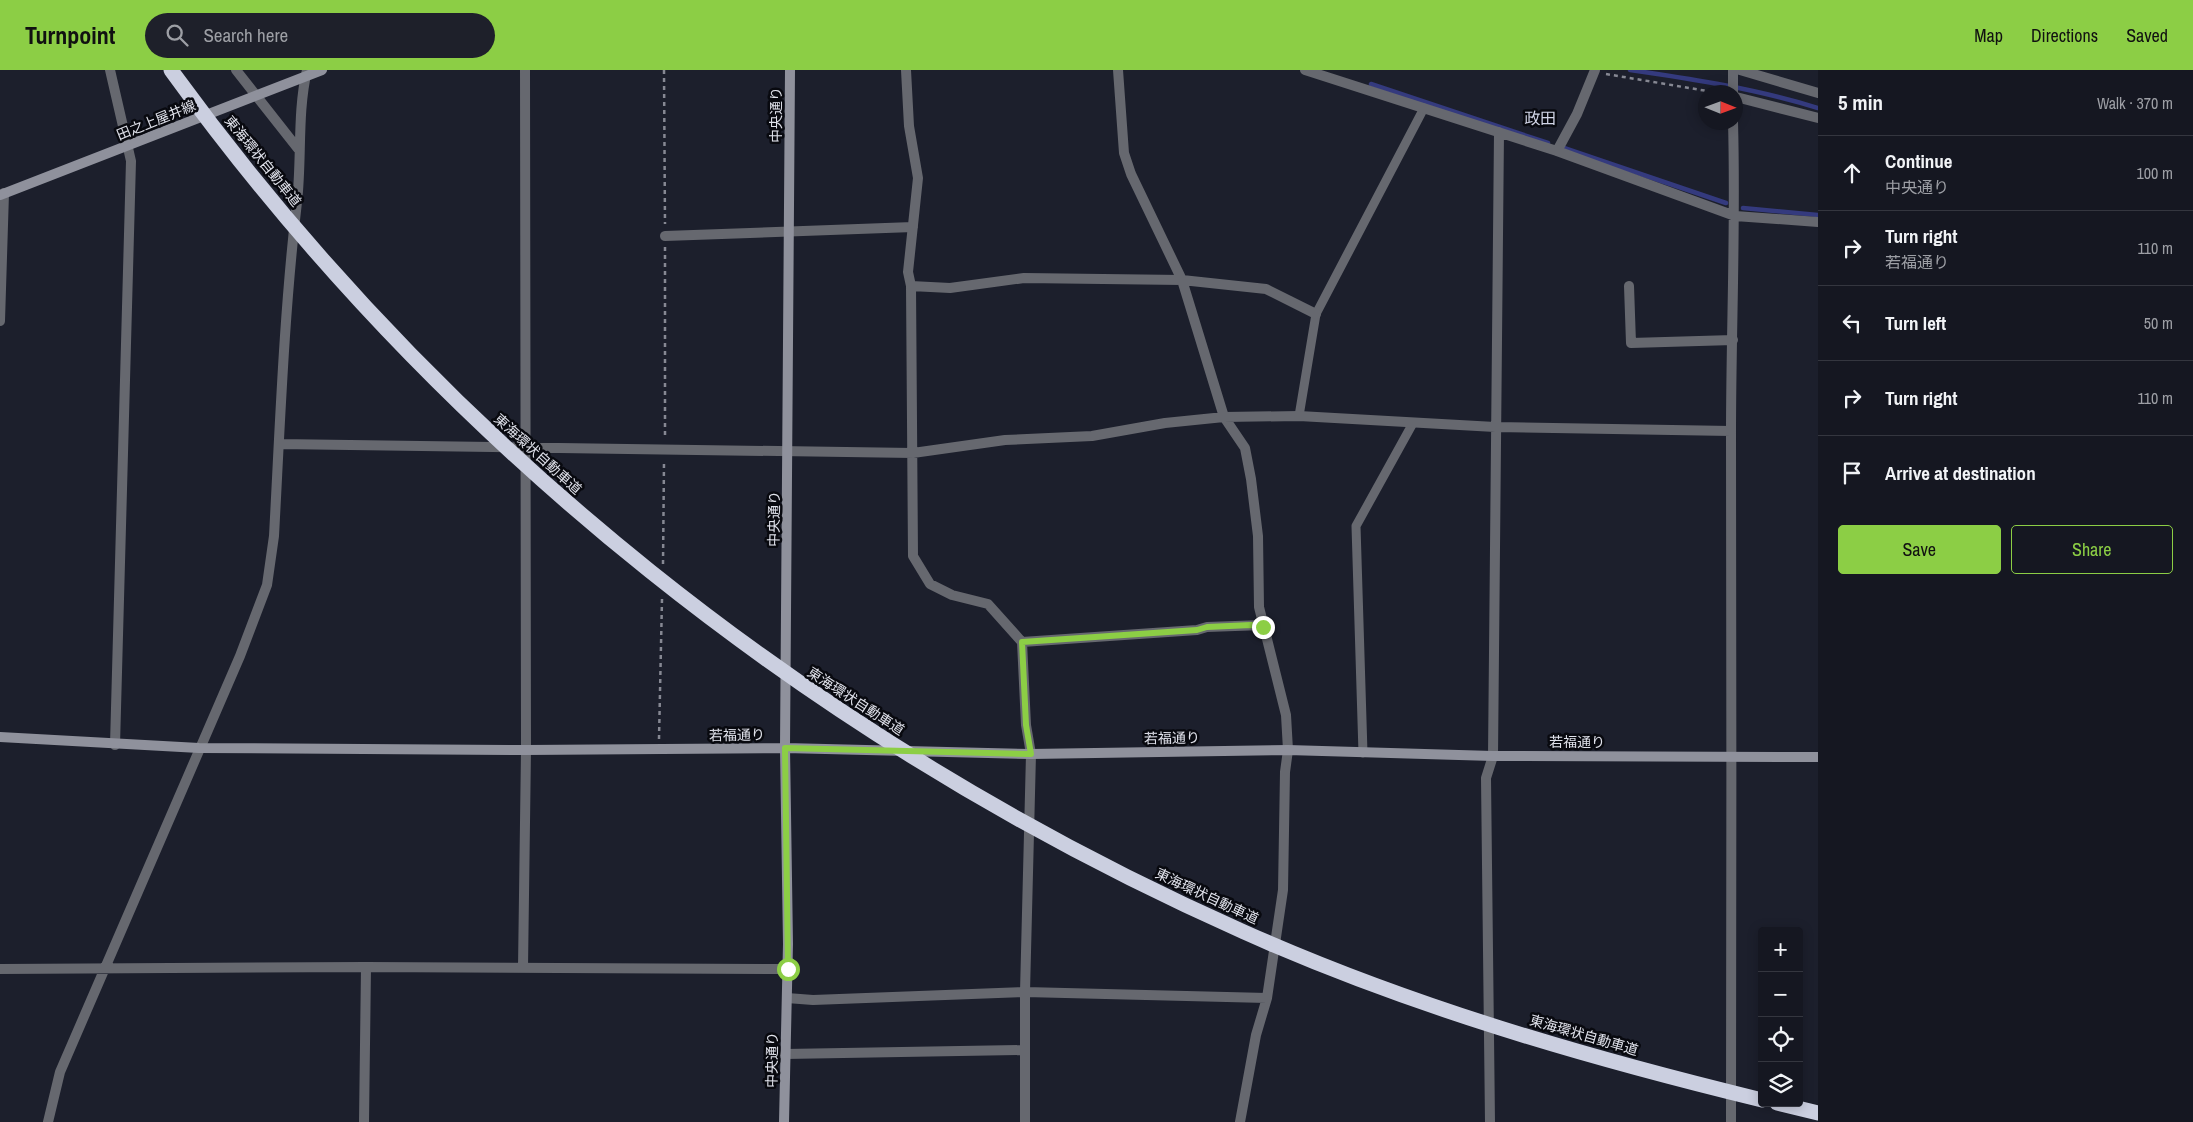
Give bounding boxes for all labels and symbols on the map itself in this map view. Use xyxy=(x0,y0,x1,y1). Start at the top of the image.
north arrow xyxy=(1698,85,1743,130)
street label: 中央通り xyxy=(767,87,785,143)
street label: 田之上屋井線 xyxy=(114,96,198,144)
district label: 政田 xyxy=(1524,107,1556,129)
street label: 東海環状自動車道 xyxy=(221,112,305,210)
street label: 東海環状自動車道 xyxy=(490,410,586,498)
street label: 中央通り xyxy=(765,491,783,547)
route end xyxy=(1252,616,1275,639)
street label: 東海環状自動車道 xyxy=(804,663,908,739)
street label: 若福通り xyxy=(709,726,765,744)
street label: 若福通り xyxy=(1144,729,1200,747)
street label: 若福通り xyxy=(1549,733,1605,751)
street label: 東海環状自動車道 xyxy=(1152,864,1262,928)
route start xyxy=(777,958,800,981)
street label: 東海環状自動車道 xyxy=(1528,1011,1640,1059)
street label: 中央通り xyxy=(763,1032,781,1088)

